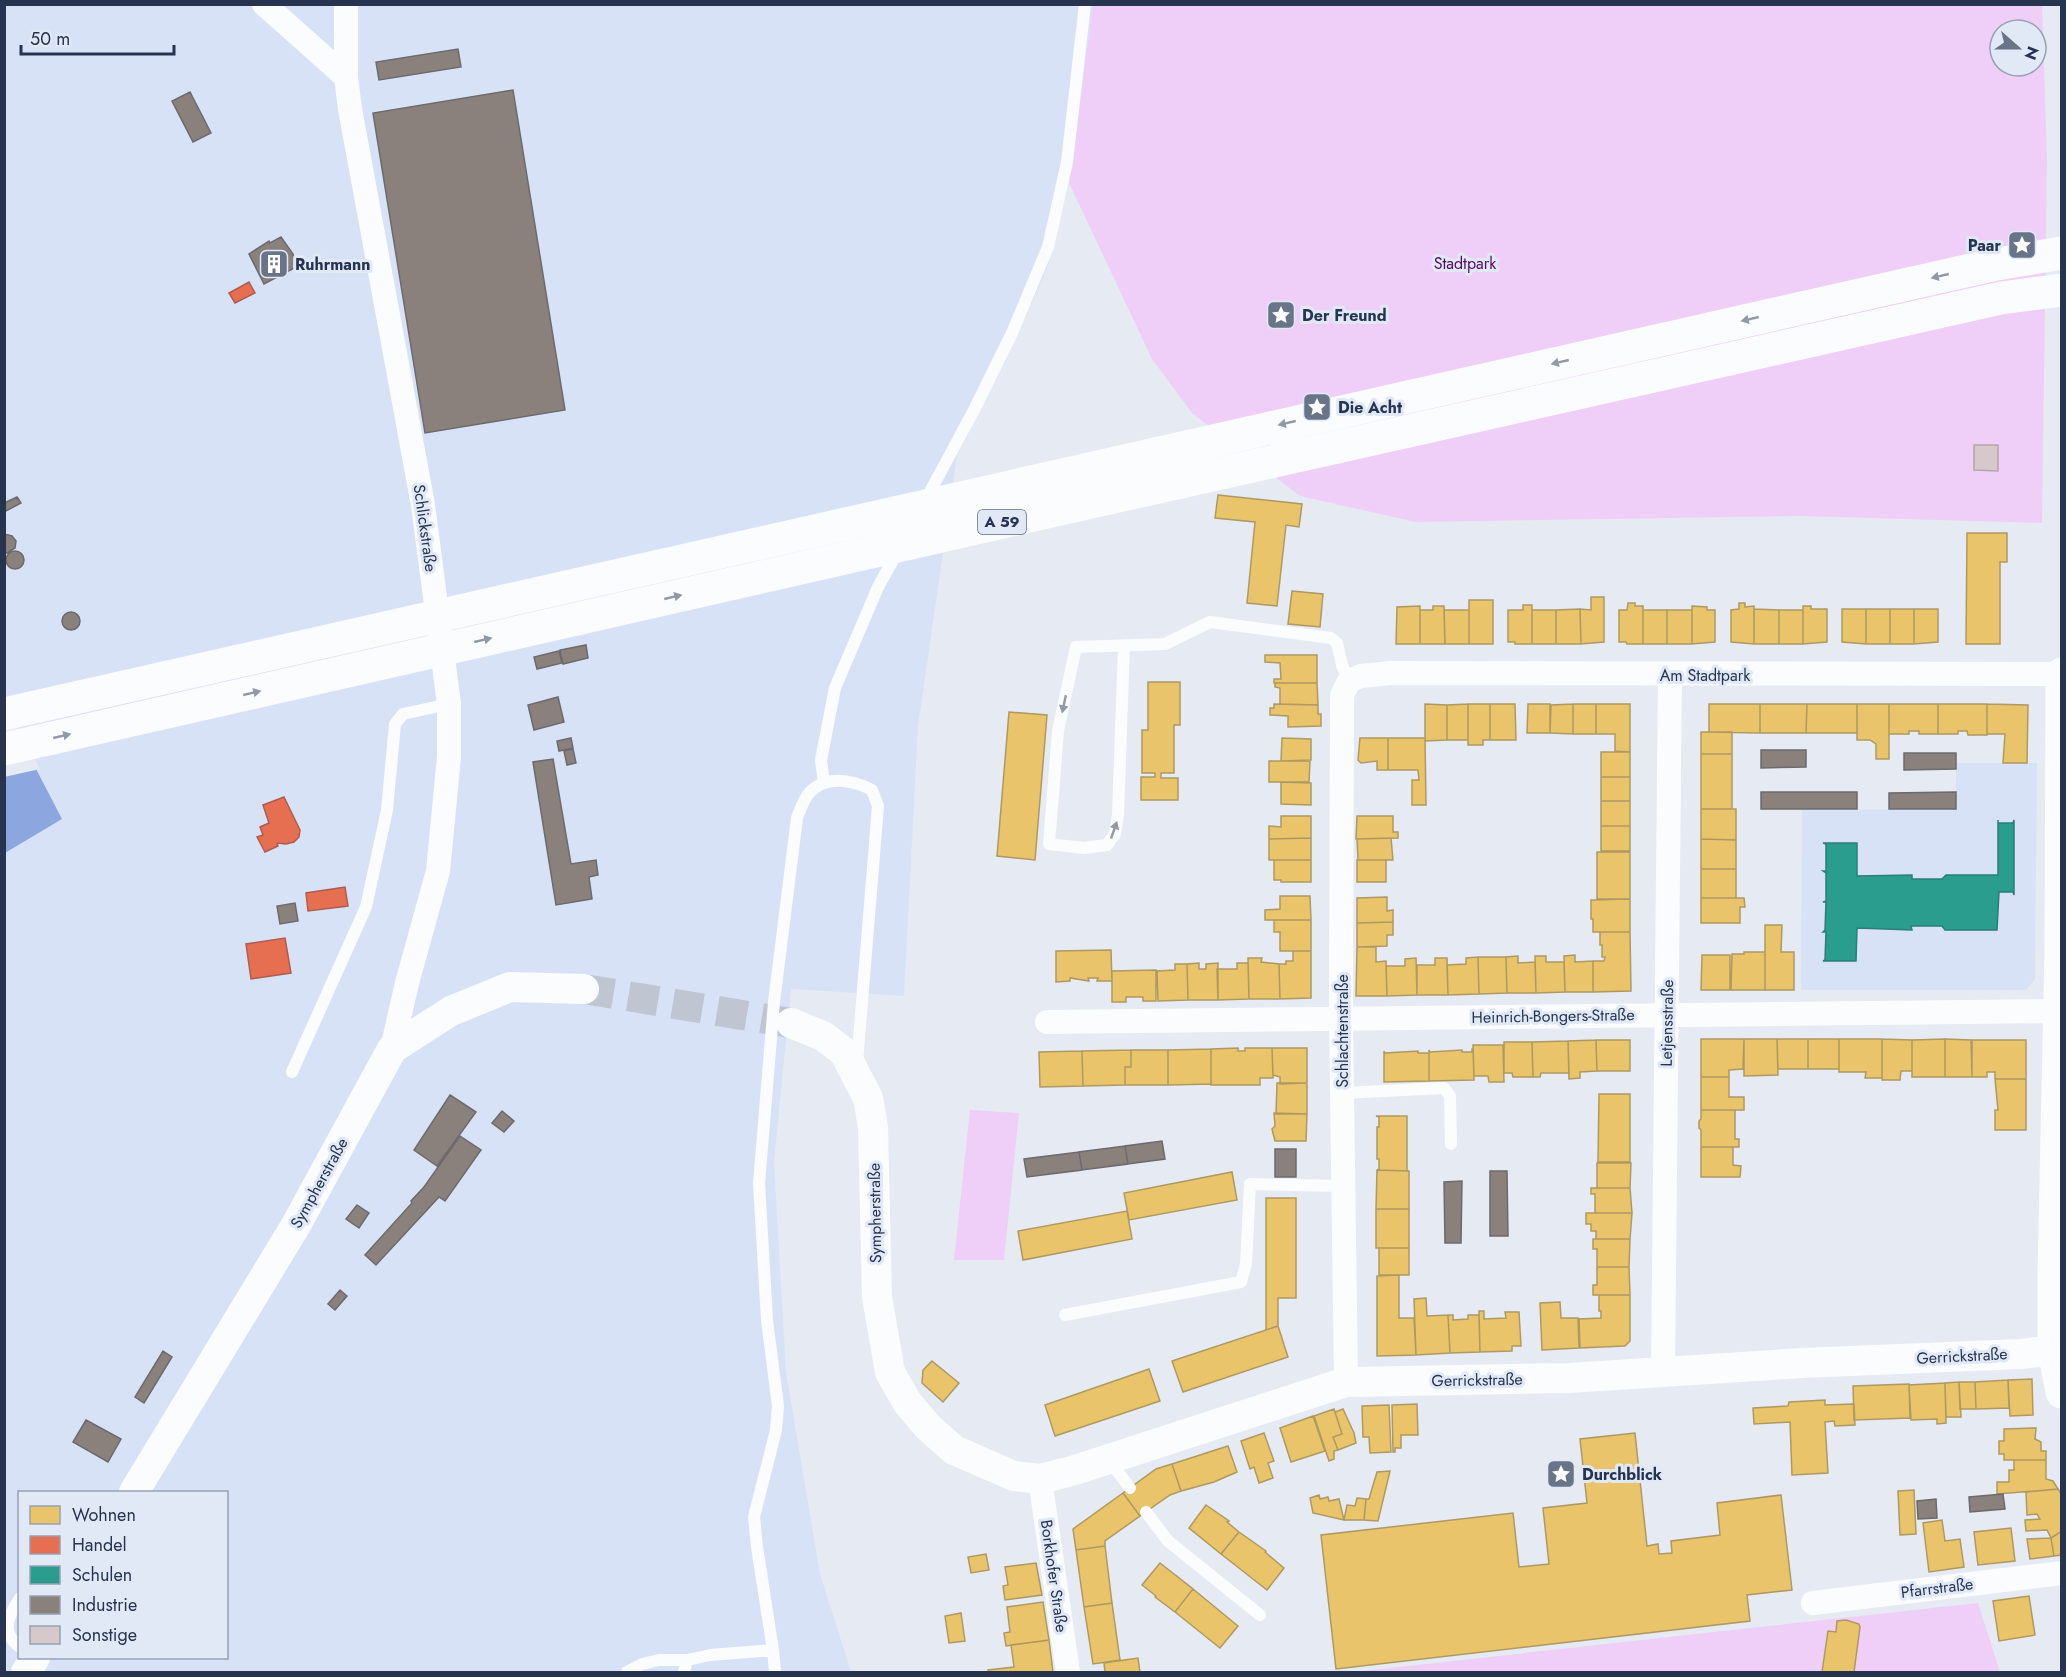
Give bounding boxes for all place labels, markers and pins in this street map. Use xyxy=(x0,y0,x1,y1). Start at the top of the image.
place icon: Paar xyxy=(2006,229,2038,261)
place label: Paar xyxy=(1968,234,2001,257)
building icon: Ruhrmann xyxy=(258,248,290,280)
place label: Ruhrmann xyxy=(295,253,370,276)
place icon: Der Freund xyxy=(1265,299,1297,331)
place label: Der Freund xyxy=(1302,304,1387,327)
place icon: Die Acht xyxy=(1301,391,1333,423)
place label: Die Acht xyxy=(1338,396,1403,419)
place icon: Durchblick xyxy=(1545,1458,1577,1490)
place label: Durchblick xyxy=(1582,1463,1663,1486)

